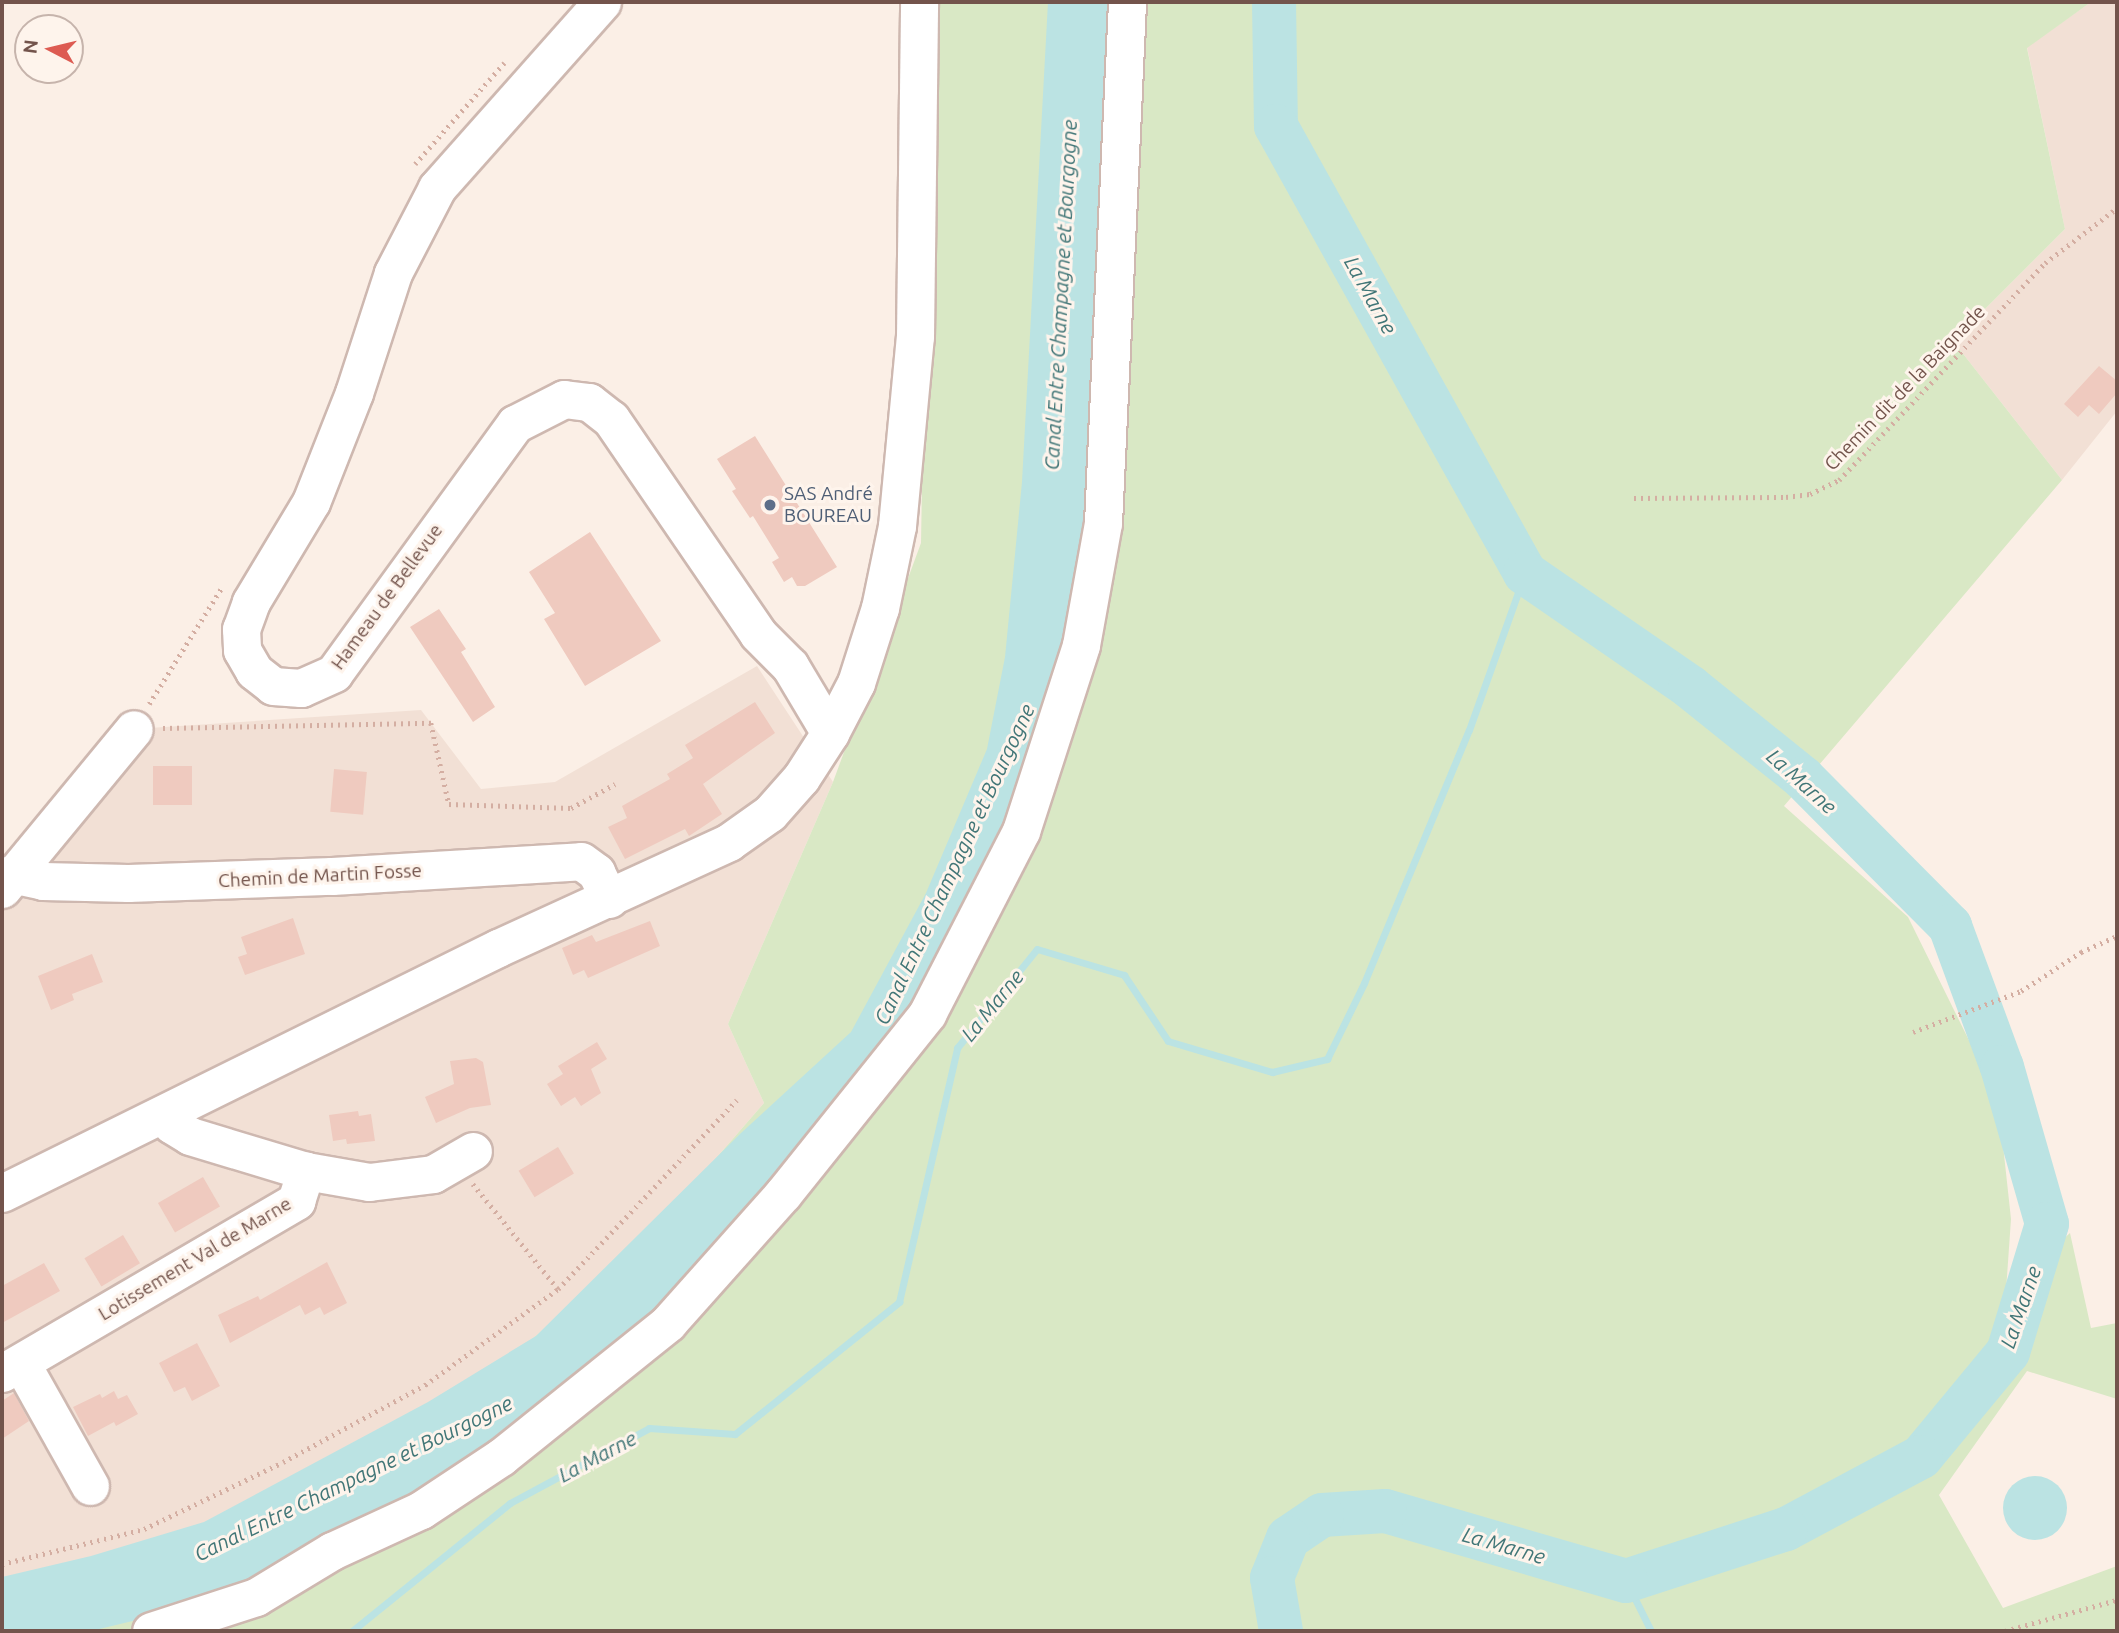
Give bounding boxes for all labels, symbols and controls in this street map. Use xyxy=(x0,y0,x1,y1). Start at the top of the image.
north arrow xyxy=(14,14,84,84)
text: N xyxy=(18,38,42,55)
water label: Canal Entre Champagne et Bourgogne xyxy=(1038,119,1082,471)
water label: La Marne xyxy=(1339,252,1403,338)
street label: Chemin dit de la Baignade xyxy=(1820,300,1990,476)
place label: SAS André BOUREAU xyxy=(784,483,873,527)
marker: SAS André BOUREAU xyxy=(762,497,778,513)
street label: Hameau de Bellevue xyxy=(327,520,447,674)
water label: Canal Entre Champagne et Bourgogne xyxy=(868,700,1040,1028)
water label: La Marne xyxy=(1762,743,1842,819)
street label: Chemin de Martin Fosse xyxy=(218,859,422,893)
water label: La Marne xyxy=(955,964,1029,1046)
street label: Lotissement Val de Marne xyxy=(94,1192,296,1326)
water label: La Marne xyxy=(1994,1263,2046,1351)
water label: Canal Entre Champagne et Bourgogne xyxy=(190,1390,516,1566)
water label: La Marne xyxy=(554,1425,640,1487)
water label: La Marne xyxy=(1460,1521,1548,1569)

